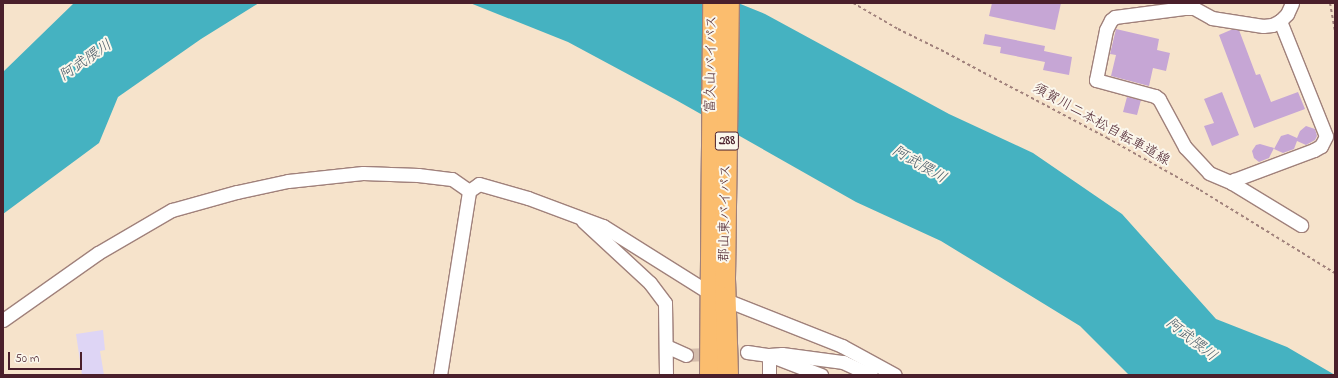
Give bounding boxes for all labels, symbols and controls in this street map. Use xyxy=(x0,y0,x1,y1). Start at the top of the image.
street label: 富久山バイパス xyxy=(703,15,721,113)
water label: 阿武隈川 xyxy=(56,36,116,86)
street label: 須賀川二本松自転車道線 xyxy=(1030,80,1172,170)
road number: 288 xyxy=(714,130,740,152)
water label: 阿武隈川 xyxy=(889,142,949,188)
street label: 郡山東バイパス xyxy=(717,164,735,262)
water label: 阿武隈川 xyxy=(1162,314,1220,366)
scale bar xyxy=(10,344,84,370)
text: 50 m xyxy=(15,350,39,368)

